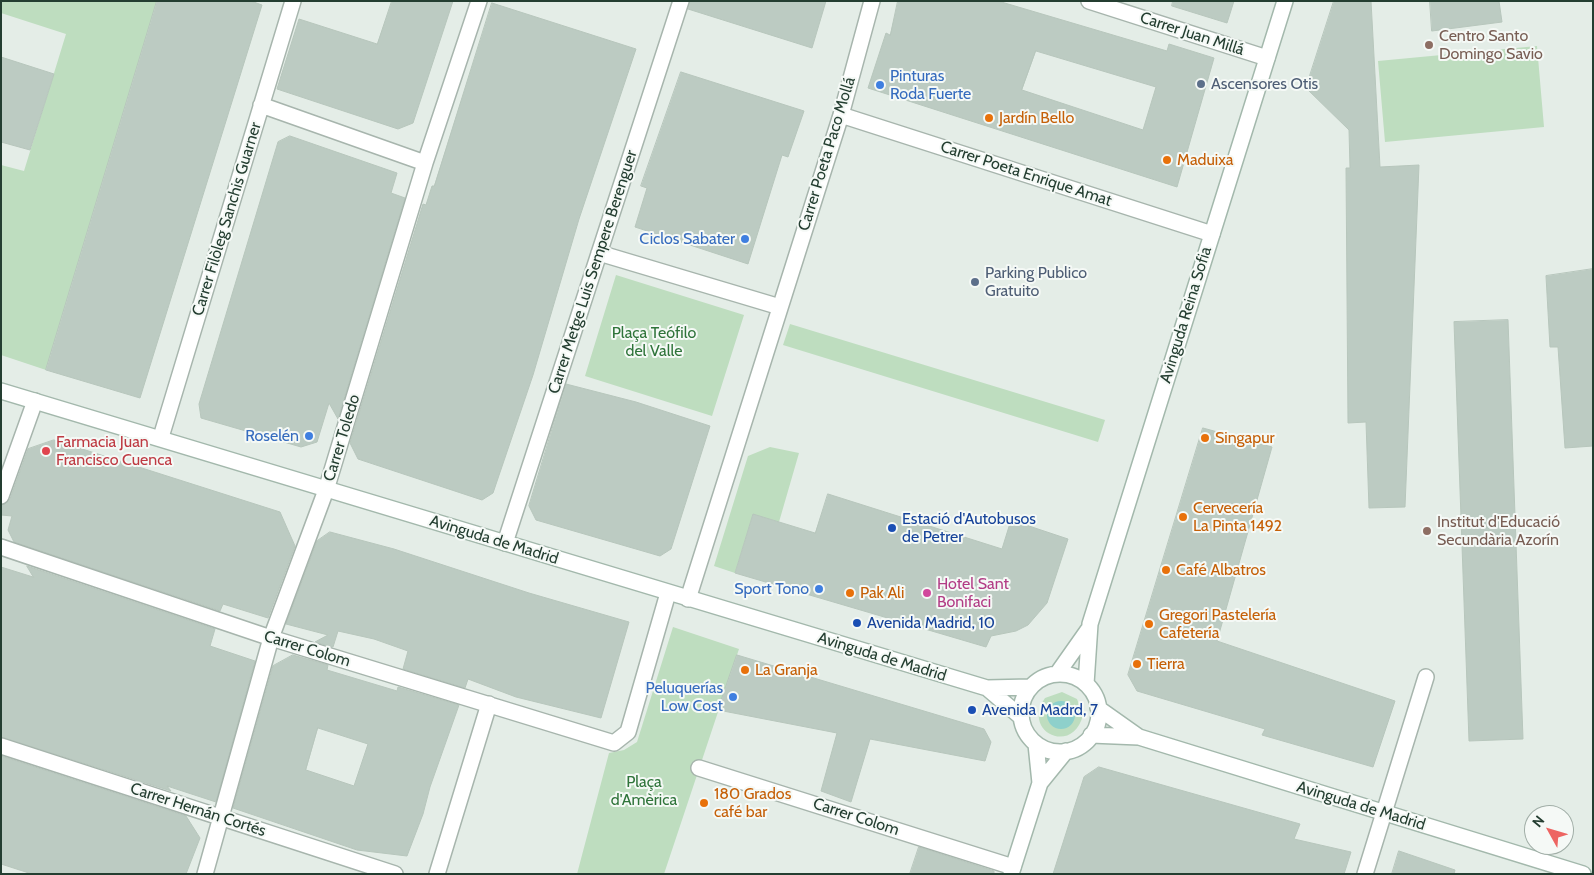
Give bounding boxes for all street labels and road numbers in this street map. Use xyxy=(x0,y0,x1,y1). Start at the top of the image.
street label: Carrer Juan Millá xyxy=(1138,8,1246,60)
street label: Carrer Poeta Paco Mollá xyxy=(794,75,860,233)
street label: Carrer Filòleg Sanchis Guarner xyxy=(188,120,266,318)
street label: Carrer Poeta Enrique Amat xyxy=(938,137,1114,211)
street label: Carrer Metge Luis Sempere Berenguer xyxy=(544,148,642,396)
street label: Avinguda Reina Sofia xyxy=(1156,244,1216,386)
street label: Carrer Toledo xyxy=(320,392,364,484)
street label: Avinguda de Madrid xyxy=(427,511,561,569)
street label: Carrer Colom xyxy=(262,627,352,671)
street label: Avinguda de Madrid xyxy=(815,628,949,686)
street label: Avinguda de Madrid xyxy=(1294,777,1428,835)
street label: Carrer Hernán Cortés xyxy=(128,779,268,841)
street label: Carrer Colom xyxy=(811,794,901,840)

